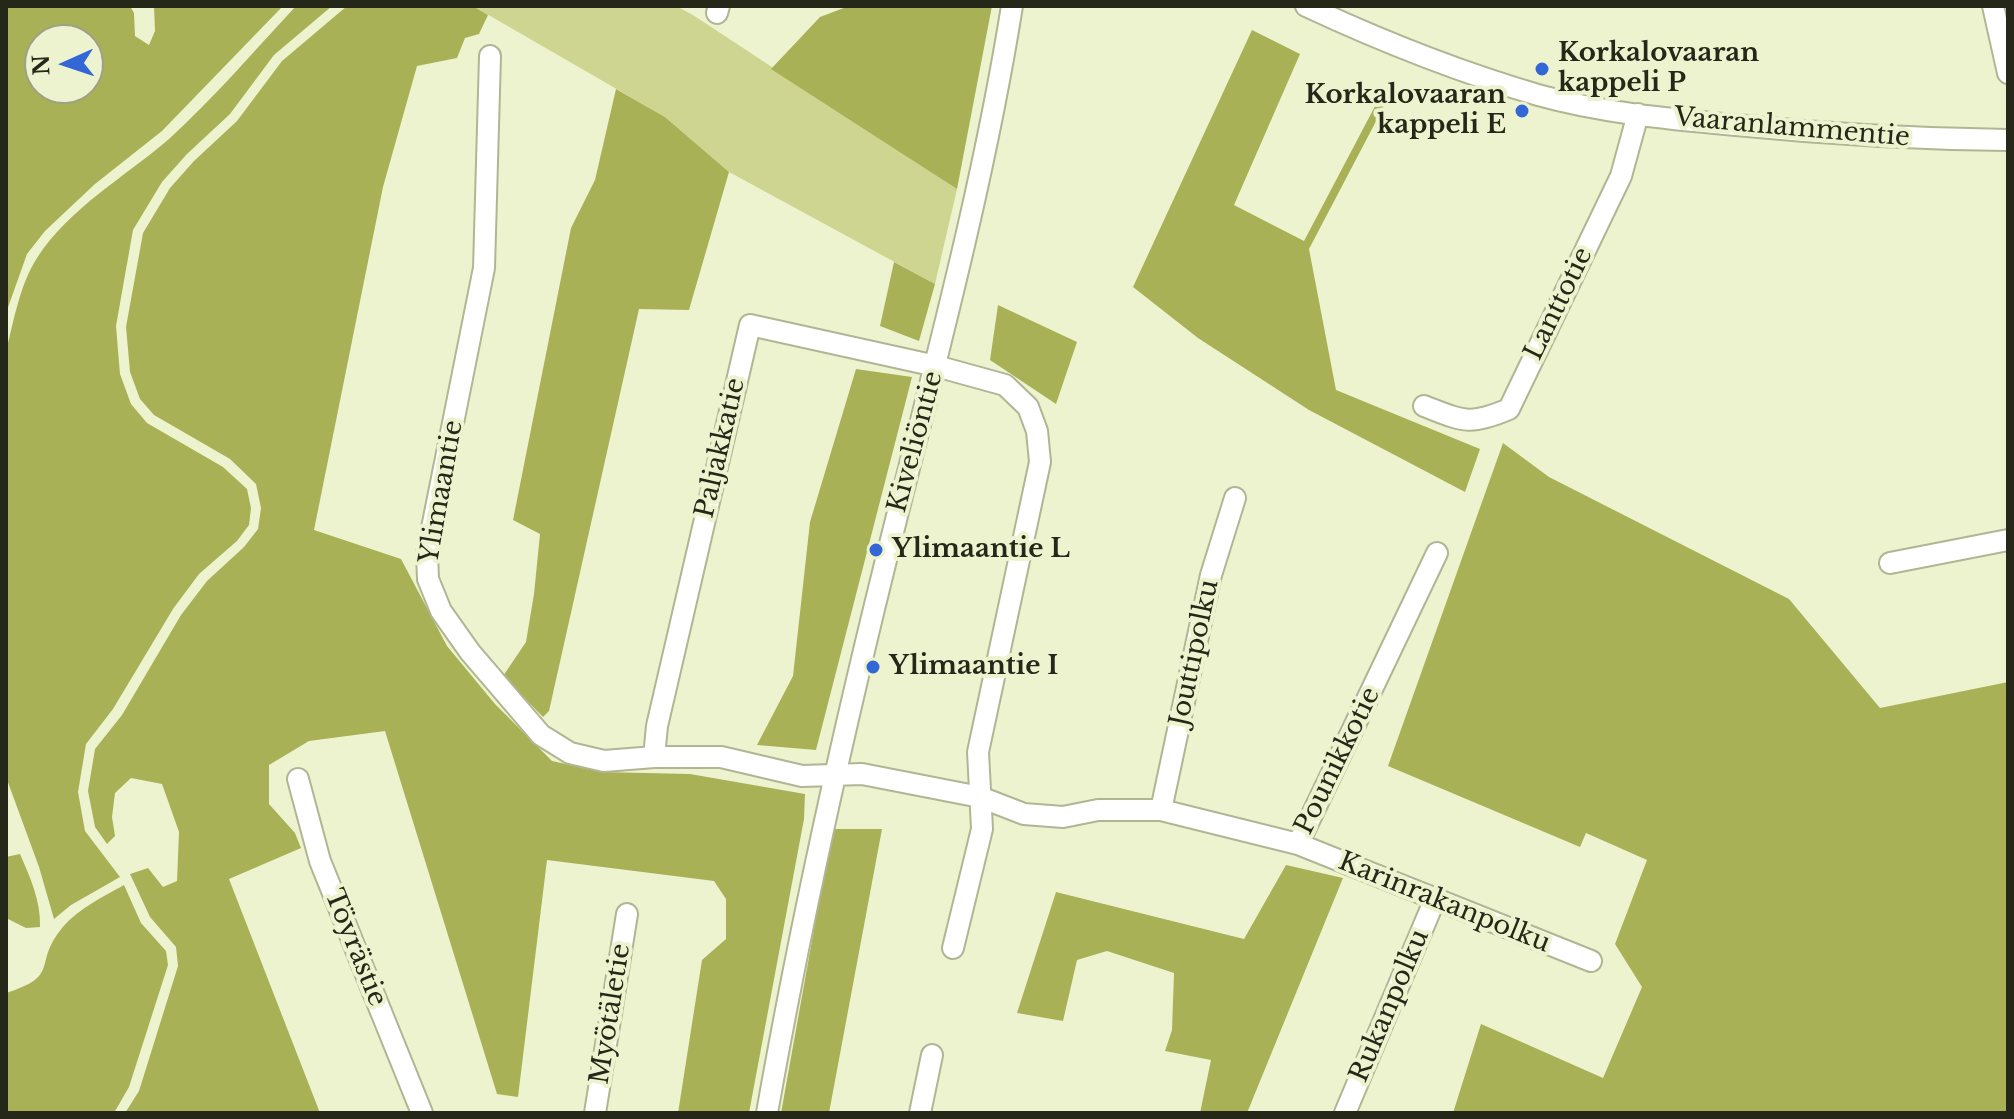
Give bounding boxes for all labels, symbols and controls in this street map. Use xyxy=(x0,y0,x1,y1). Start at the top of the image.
north arrow xyxy=(24,24,104,104)
place label: Korkalovaaran kappeli P xyxy=(1558,38,1759,100)
text: N xyxy=(28,54,56,76)
marker: Korkalovaaran kappeli P xyxy=(1533,60,1551,78)
place label: Korkalovaaran kappeli E xyxy=(1305,80,1506,142)
marker: Korkalovaaran kappeli E xyxy=(1513,102,1531,120)
street label: Vaaranlammentie xyxy=(1673,102,1911,154)
street label: Lanttotie xyxy=(1518,243,1600,365)
street label: Kiveliöntie xyxy=(882,368,950,516)
street label: Paljakkatie xyxy=(690,375,752,521)
street label: Ylimaantie xyxy=(414,418,470,566)
place label: Ylimaantie L xyxy=(892,534,1070,566)
marker: Ylimaantie L xyxy=(867,541,885,559)
street label: Jouttipolku xyxy=(1164,577,1226,729)
place label: Ylimaantie I xyxy=(889,651,1058,683)
marker: Ylimaantie I xyxy=(864,658,882,676)
street label: Pounikkotie xyxy=(1289,682,1387,840)
street label: Karinrakanpolku xyxy=(1334,846,1554,960)
street label: Töyrästie xyxy=(317,885,393,1011)
street label: Rukanpolku xyxy=(1344,925,1436,1087)
street label: Myötäletie xyxy=(585,942,637,1086)

